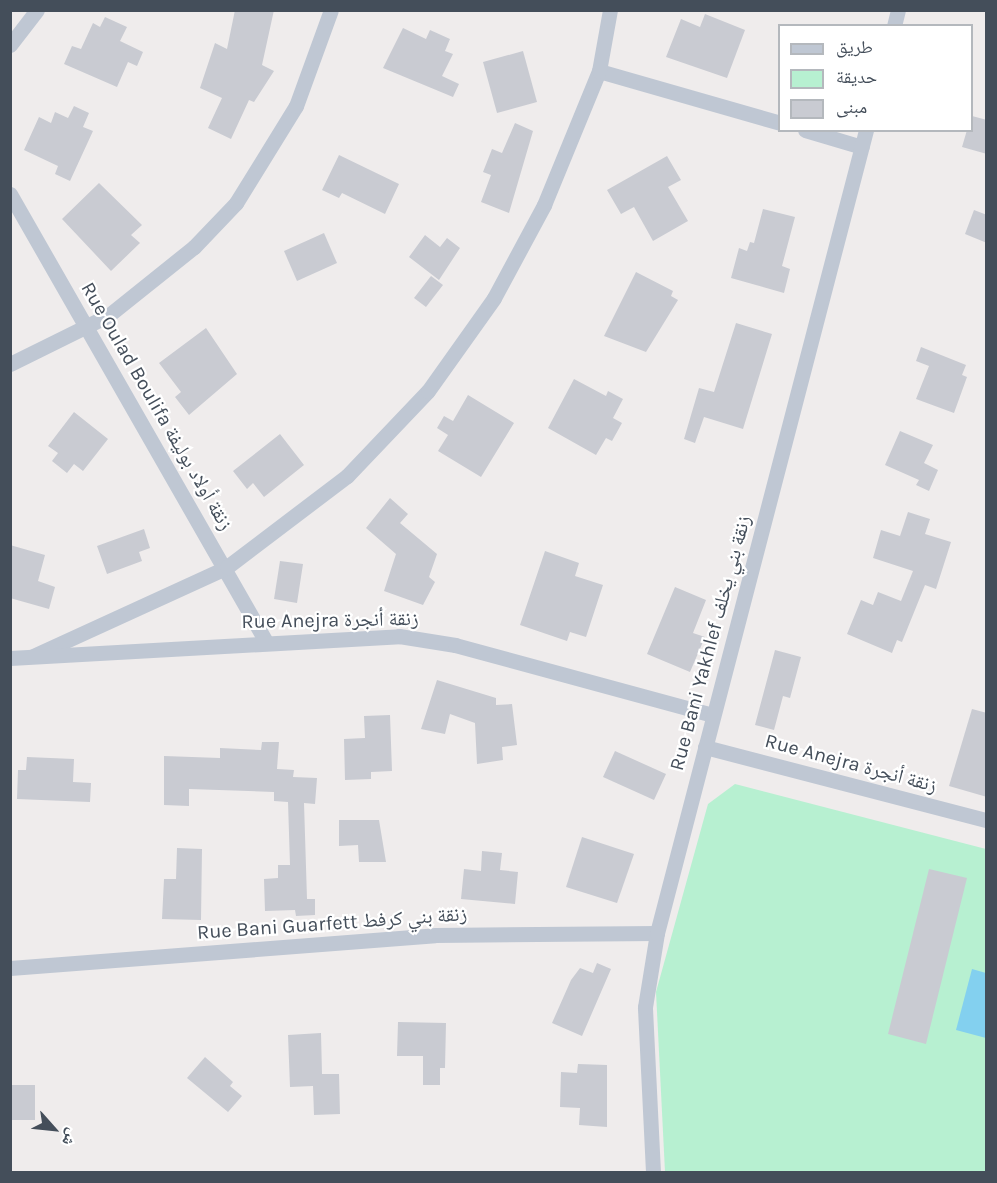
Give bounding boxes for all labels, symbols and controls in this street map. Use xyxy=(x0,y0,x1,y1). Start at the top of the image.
legend xyxy=(778,24,973,132)
text: طريق xyxy=(836,36,873,58)
text: حديقة xyxy=(836,66,877,88)
text: مبنى xyxy=(836,96,867,118)
street label: Rue Oulad Boulifa زنقة أولاد بوليفة xyxy=(76,278,238,534)
street label: Rue Bani Yakhlef زنقة بني يخلف xyxy=(664,513,756,773)
street label: Rue Anejra زنقة أنجرة xyxy=(241,606,419,634)
street label: Rue Anejra زنقة أنجرة xyxy=(762,728,940,798)
street label: Rue Bani Guarfett زنقة بني كرفط xyxy=(196,902,468,944)
north arrow xyxy=(24,1099,84,1159)
text: ش xyxy=(58,1126,83,1149)

